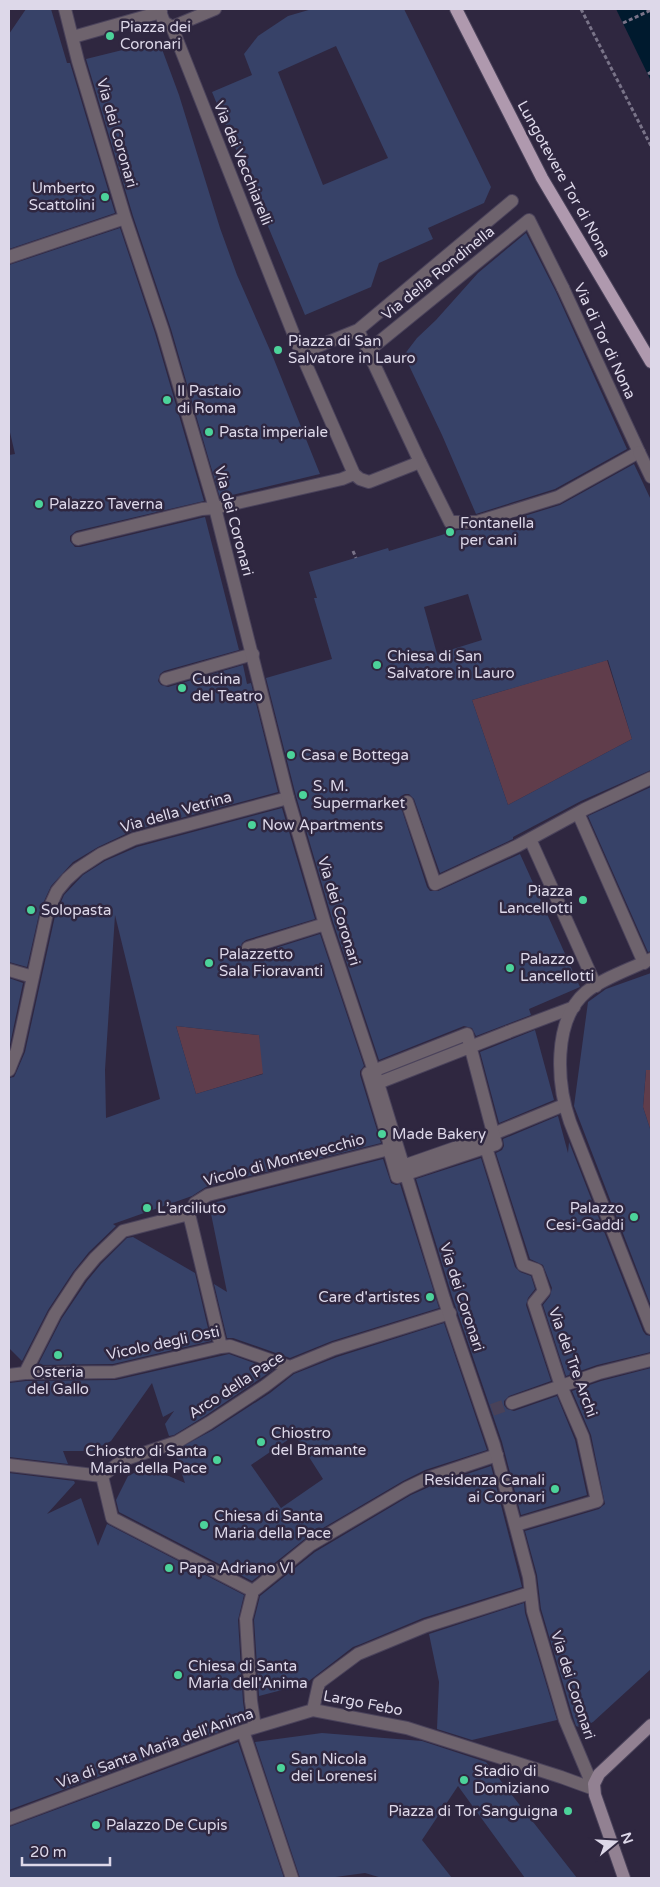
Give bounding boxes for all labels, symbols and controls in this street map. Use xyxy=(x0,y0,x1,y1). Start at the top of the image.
place label: Piazza dei Coronari xyxy=(120,18,191,53)
marker: Piazza dei Coronari xyxy=(104,30,116,42)
street label: Via dei Coronari xyxy=(93,76,141,190)
street label: Via dei Vecchiarelli xyxy=(210,98,276,228)
street label: Lungotevere Tor di Nona xyxy=(513,98,615,260)
place label: Umberto Scattolini xyxy=(29,179,95,214)
marker: Umberto Scattolini xyxy=(99,191,111,203)
street label: Via della Rondinella xyxy=(378,222,498,324)
street label: Via di Tor di Nona xyxy=(570,280,640,402)
place label: Piazza di San Salvatore in Lauro xyxy=(288,332,416,367)
marker: Piazza di San Salvatore in Lauro xyxy=(272,344,284,356)
place label: Il Pastaio di Roma xyxy=(177,382,241,417)
marker: Il Pastaio di Roma xyxy=(161,394,173,406)
place label: Pasta imperiale xyxy=(219,423,328,441)
marker: Pasta imperiale xyxy=(203,426,215,438)
street label: Via dei Coronari xyxy=(211,464,257,578)
place label: Palazzo Taverna xyxy=(49,495,163,513)
marker: Palazzo Taverna xyxy=(33,498,45,510)
place label: Fontanella per cani xyxy=(460,514,534,549)
marker: Fontanella per cani xyxy=(444,526,456,538)
place label: Chiesa di San Salvatore in Lauro xyxy=(387,647,515,682)
marker: Chiesa di San Salvatore in Lauro xyxy=(371,659,383,671)
place label: Cucina del Teatro xyxy=(192,670,263,705)
marker: Cucina del Teatro xyxy=(176,682,188,694)
place label: Casa e Bottega xyxy=(301,746,409,764)
marker: Casa e Bottega xyxy=(285,749,297,761)
place label: S. M. Supermarket xyxy=(313,777,405,812)
street label: Via della Vetrina xyxy=(118,788,234,836)
marker: S. M. Supermarket xyxy=(297,789,309,801)
place label: Now Apartments xyxy=(262,816,383,834)
marker: Now Apartments xyxy=(246,819,258,831)
street label: Via dei Coronari xyxy=(314,854,364,968)
place label: Piazza Lancellotti xyxy=(499,882,573,917)
marker: Piazza Lancellotti xyxy=(577,894,589,906)
place label: Solopasta xyxy=(41,901,111,919)
marker: Solopasta xyxy=(25,904,37,916)
place label: Palazzetto Sala Fioravanti xyxy=(219,945,323,980)
place label: Palazzo Lancellotti xyxy=(520,950,594,985)
marker: Palazzetto Sala Fioravanti xyxy=(203,957,215,969)
marker: Palazzo Lancellotti xyxy=(504,962,516,974)
place label: Made Bakery xyxy=(392,1125,486,1143)
marker: Made Bakery xyxy=(376,1128,388,1140)
street label: Vicolo di Montevecchio xyxy=(202,1130,366,1190)
place label: L’arciliuto xyxy=(157,1199,226,1217)
place label: Palazzo Cesi-Gaddi xyxy=(546,1199,624,1234)
marker: L’arciliuto xyxy=(141,1202,153,1214)
marker: Palazzo Cesi-Gaddi xyxy=(628,1211,640,1223)
street label: Via dei Coronari xyxy=(436,1241,488,1353)
place label: Care d'artistes xyxy=(318,1288,420,1306)
marker: Care d'artistes xyxy=(424,1291,436,1303)
street label: Via dei Tre Archi xyxy=(545,1305,601,1419)
street label: Vicolo degli Osti xyxy=(105,1322,221,1364)
street label: Arco della Pace xyxy=(185,1348,287,1422)
marker: Osteria del Gallo xyxy=(52,1349,64,1361)
place label: Osteria del Gallo xyxy=(27,1363,89,1398)
place label: Chiostro del Bramante xyxy=(271,1424,366,1459)
marker: Chiostro del Bramante xyxy=(255,1436,267,1448)
place label: Chiostro di Santa Maria della Pace xyxy=(85,1442,207,1477)
marker: Chiostro di Santa Maria della Pace xyxy=(211,1454,223,1466)
place label: Residenza Canali ai Coronari xyxy=(424,1471,545,1506)
marker: Residenza Canali ai Coronari xyxy=(549,1483,561,1495)
place label: Chiesa di Santa Maria della Pace xyxy=(214,1507,331,1542)
marker: Chiesa di Santa Maria della Pace xyxy=(198,1519,210,1531)
place label: Papa Adriano VI xyxy=(179,1559,294,1577)
marker: Papa Adriano VI xyxy=(163,1562,175,1574)
street label: Via dei Coronari xyxy=(547,1629,599,1741)
place label: Chiesa di Santa Maria dell'Anima xyxy=(188,1657,308,1692)
marker: Chiesa di Santa Maria dell'Anima xyxy=(172,1669,184,1681)
street label: Largo Febo xyxy=(322,1686,404,1720)
street label: Via di Santa Maria dell'Anima xyxy=(54,1704,256,1792)
place label: San Nicola dei Lorenesi xyxy=(291,1750,377,1785)
marker: San Nicola dei Lorenesi xyxy=(275,1762,287,1774)
place label: Stadio di Domiziano xyxy=(474,1762,550,1797)
marker: Stadio di Domiziano xyxy=(458,1774,470,1786)
place label: Piazza di Tor Sanguigna xyxy=(388,1802,558,1820)
marker: Piazza di Tor Sanguigna xyxy=(562,1805,574,1817)
place label: Palazzo De Cupis xyxy=(106,1816,227,1834)
north arrow xyxy=(590,1817,640,1867)
marker: Palazzo De Cupis xyxy=(90,1819,102,1831)
text: N xyxy=(617,1830,637,1846)
scale bar xyxy=(22,1834,110,1866)
text: 20 m xyxy=(30,1843,67,1861)

